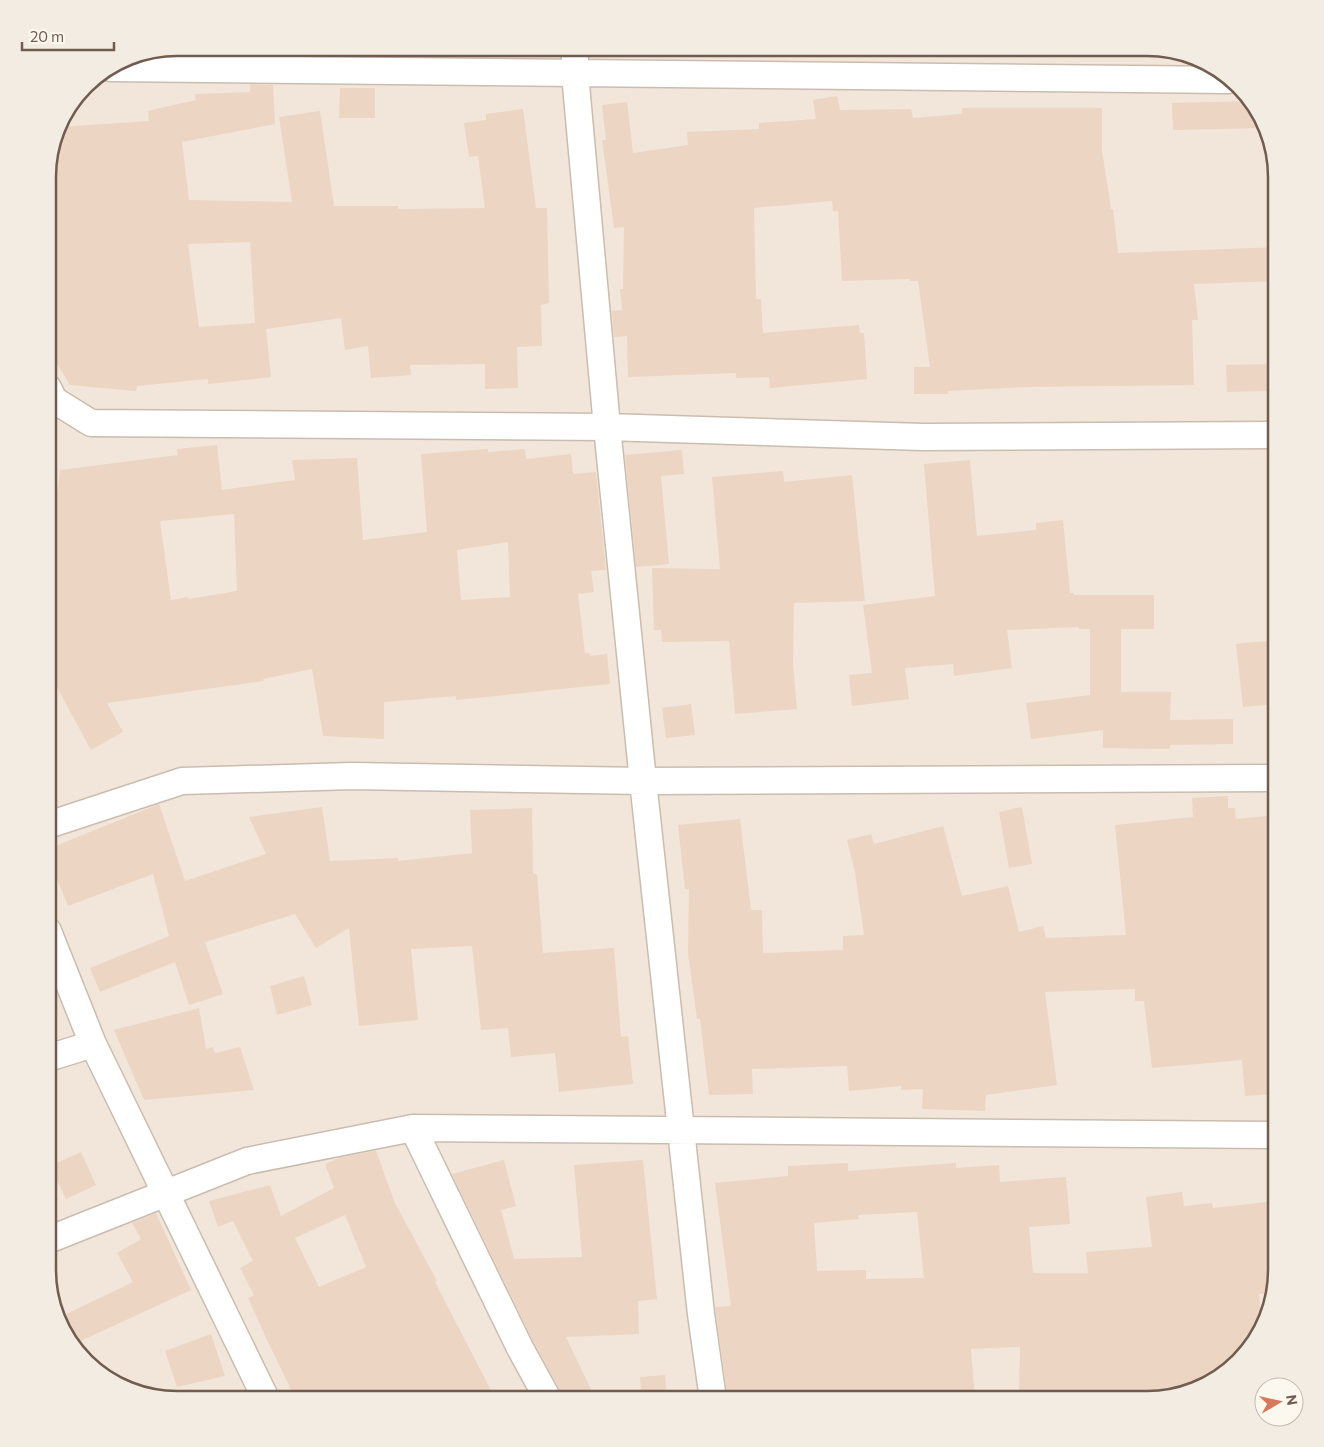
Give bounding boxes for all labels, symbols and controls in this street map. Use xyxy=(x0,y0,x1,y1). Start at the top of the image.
scale bar xyxy=(22,20,115,52)
text: 20 m xyxy=(30,27,64,45)
north arrow xyxy=(1254,1377,1304,1427)
text: N xyxy=(1283,1393,1302,1406)

